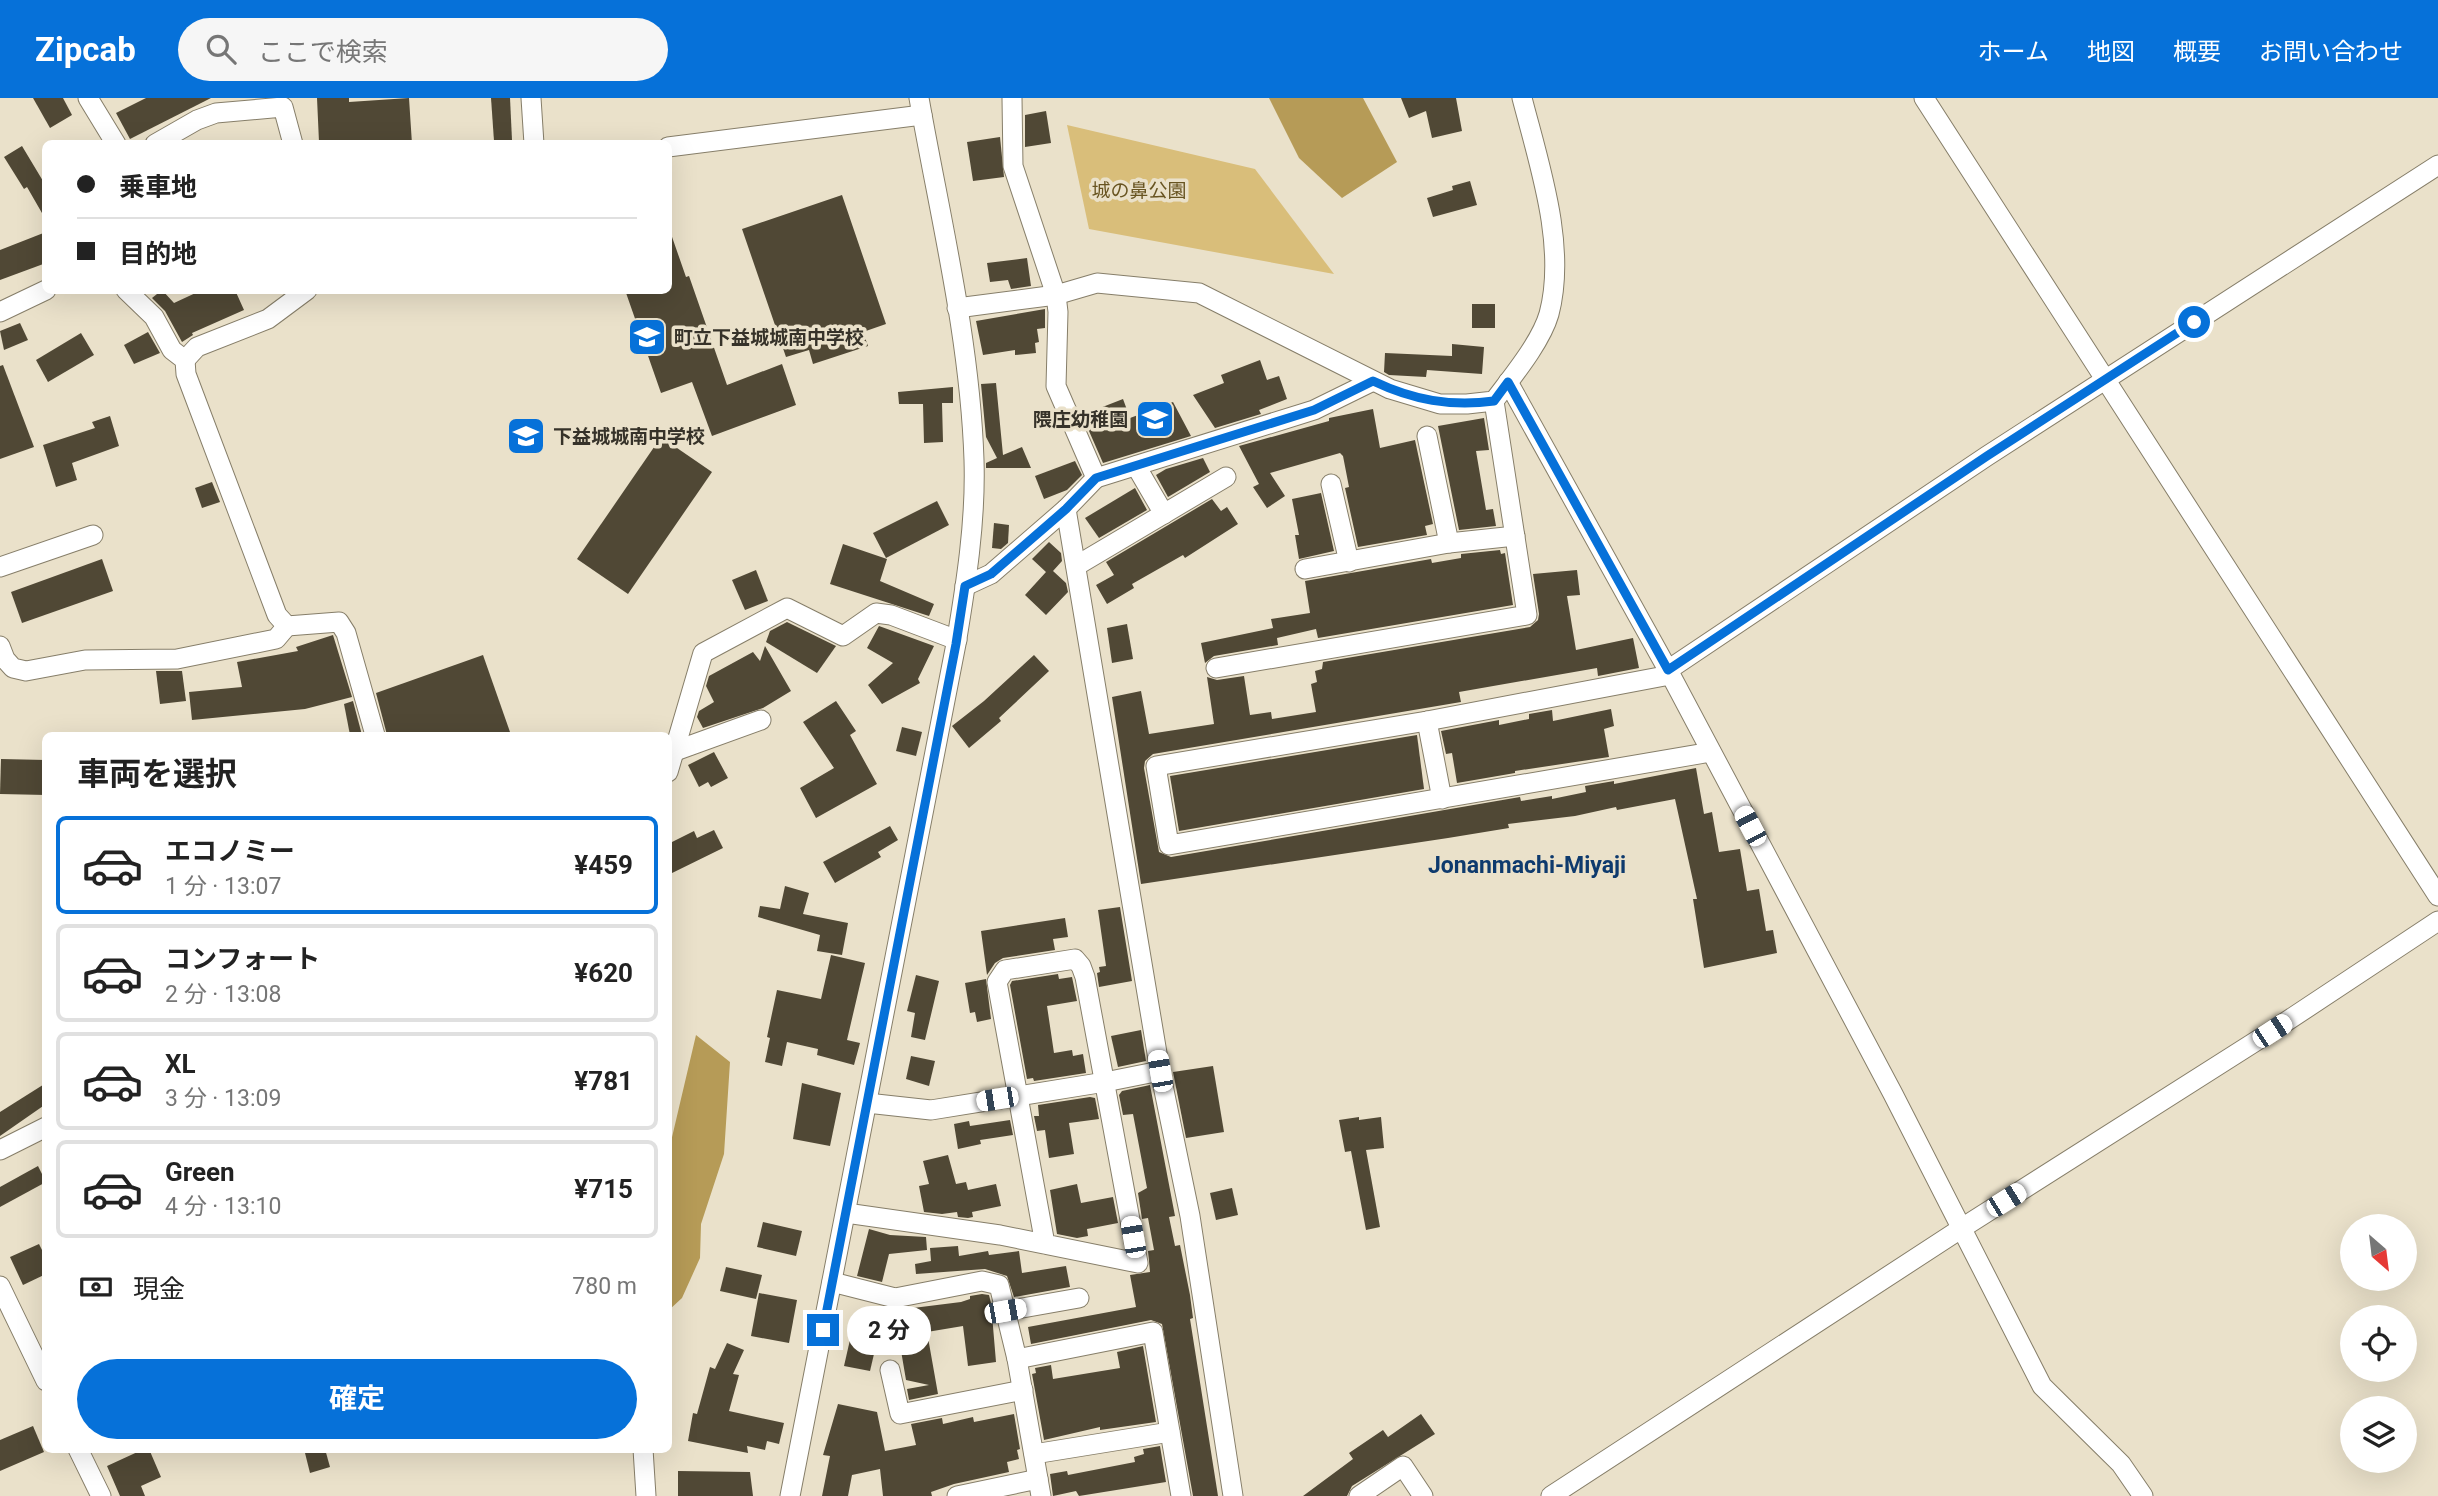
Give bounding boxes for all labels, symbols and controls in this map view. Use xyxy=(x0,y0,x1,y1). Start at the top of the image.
search box xyxy=(178,18,668,81)
text: Zipcab xyxy=(35,30,136,69)
icon: search xyxy=(202,30,240,68)
text: ここで検索 xyxy=(258,37,388,67)
text: ホーム xyxy=(1978,38,2049,66)
text: 地図 xyxy=(2087,38,2135,66)
text: 概要 xyxy=(2173,38,2221,66)
text: お問い合わせ xyxy=(2259,38,2403,66)
text: 乗車地 xyxy=(119,172,197,202)
park label: 城の鼻公園 xyxy=(1091,179,1187,202)
text: 目的地 xyxy=(119,239,197,269)
route start xyxy=(2178,306,2210,338)
school or university icon: 町立下益城城南中学校 xyxy=(626,316,668,358)
place label: 町立下益城城南中学校 xyxy=(674,326,864,349)
school or university icon: 隈庄幼稚園 xyxy=(1134,398,1176,440)
place label: 隈庄幼稚園 xyxy=(1033,408,1128,431)
school or university icon: 下益城城南中学校 xyxy=(505,415,547,457)
place label: 下益城城南中学校 xyxy=(553,425,705,448)
text: 車両を選択 xyxy=(77,755,237,793)
car xyxy=(1731,803,1770,849)
icon: car xyxy=(81,834,144,897)
text: エコノミー xyxy=(165,836,295,866)
text: ¥459 xyxy=(574,850,633,880)
district label: Jonanmachi-Miyaji xyxy=(1428,852,1626,879)
text: 1 分 · 13:07 xyxy=(165,873,281,900)
icon: car xyxy=(81,942,144,1005)
text: コンフォート xyxy=(165,944,320,974)
text: ¥620 xyxy=(574,958,633,988)
text: 2 分 · 13:08 xyxy=(165,981,281,1008)
car xyxy=(2249,1011,2296,1051)
car xyxy=(1147,1048,1174,1094)
text: XL xyxy=(165,1049,196,1079)
icon: car xyxy=(81,1050,144,1113)
text: ¥781 xyxy=(574,1066,633,1096)
text: 3 分 · 13:09 xyxy=(165,1085,281,1112)
car xyxy=(975,1085,1020,1113)
text: Green xyxy=(165,1157,235,1187)
icon: car xyxy=(81,1158,144,1221)
text: ¥715 xyxy=(574,1174,633,1204)
car xyxy=(1983,1180,2030,1220)
text: 4 分 · 13:10 xyxy=(165,1193,281,1220)
car xyxy=(1120,1214,1147,1260)
north arrow xyxy=(2340,1214,2417,1292)
map controls xyxy=(2340,1214,2417,1473)
icon: cash xyxy=(77,1268,115,1306)
text: 780 m xyxy=(572,1273,637,1300)
text: 現金 xyxy=(133,1274,185,1304)
car xyxy=(983,1297,1028,1325)
button: locate xyxy=(2340,1305,2417,1382)
callout: 2 分 xyxy=(848,1306,931,1354)
route end xyxy=(807,1314,839,1346)
text: 2 分 xyxy=(868,1317,910,1344)
button: 確定 xyxy=(77,1359,637,1439)
button: layers xyxy=(2340,1396,2417,1473)

